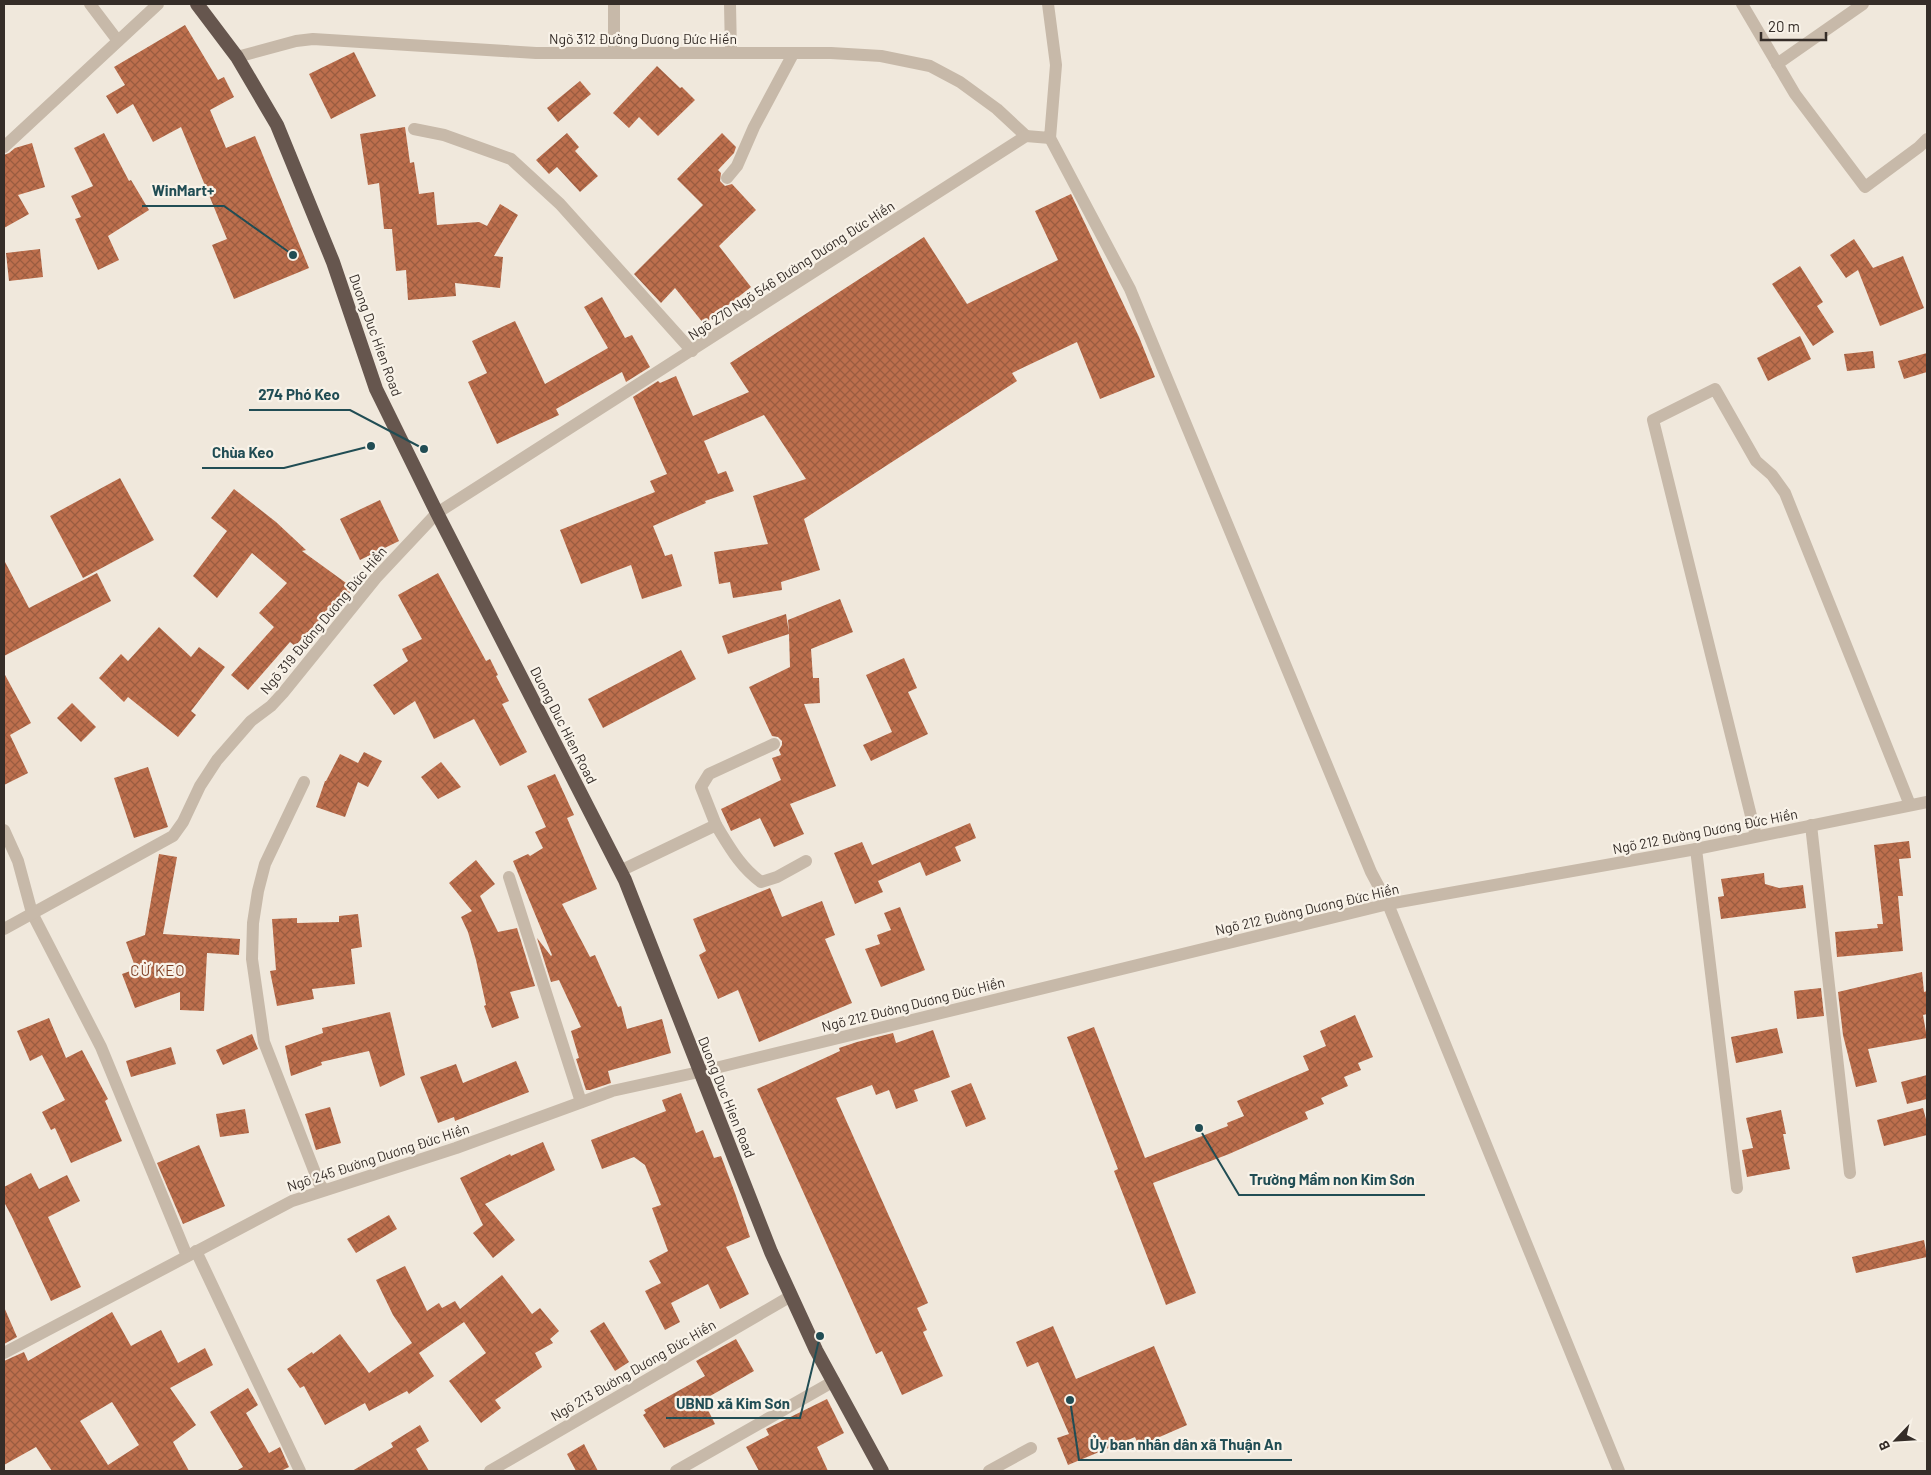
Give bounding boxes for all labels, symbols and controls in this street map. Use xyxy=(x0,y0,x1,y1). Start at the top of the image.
scale bar xyxy=(1761,10,1826,42)
text: 20 m xyxy=(1768,17,1800,35)
street label: Ngõ 312 Đường Dương Đức Hiền xyxy=(549,30,737,47)
callout: WinMart+ xyxy=(142,176,224,206)
text: WinMart+ xyxy=(152,181,214,199)
street label: Ngõ 270 Ngõ 546 Đường Dương Đức Hiền xyxy=(685,197,897,343)
street label: Duong Duc Hien Road xyxy=(346,271,406,399)
callout: 274 Phó Keo xyxy=(249,380,350,410)
text: 274 Phó Keo xyxy=(258,385,340,403)
callout: Chùa Keo xyxy=(202,438,284,468)
text: Chùa Keo xyxy=(212,443,274,461)
street label: Ngõ 319 Đường Dương Đức Hiền xyxy=(256,543,390,697)
street label: Duong Duc Hien Road xyxy=(527,664,601,786)
street label: Ngõ 212 Đường Dương Đức Hiền xyxy=(1611,805,1799,857)
street label: Ngõ 212 Đường Dương Đức Hiền xyxy=(1213,880,1401,938)
district label: CỪ KEO xyxy=(130,961,186,979)
street label: Ngõ 212 Đường Dương Đức Hiền xyxy=(820,973,1006,1035)
street label: Duong Duc Hien Road xyxy=(695,1034,759,1160)
street label: Ngõ 245 Đường Dương Đức Hiền xyxy=(285,1119,471,1195)
callout: Trường Mầm non Kim Sơn xyxy=(1239,1165,1425,1195)
text: Trường Mầm non Kim Sơn xyxy=(1249,1170,1415,1188)
street label: Ngõ 213 Đường Dương Đức Hiền xyxy=(547,1316,719,1424)
callout: UBND xã Kim Sơn xyxy=(666,1388,800,1418)
text: UBND xã Kim Sơn xyxy=(676,1394,790,1412)
north arrow xyxy=(1871,1415,1921,1465)
callout: Ủy ban nhân dân xã Thuận An xyxy=(1079,1430,1292,1460)
text: Ủy ban nhân dân xã Thuận An xyxy=(1090,1435,1282,1453)
text: B xyxy=(1874,1438,1893,1453)

